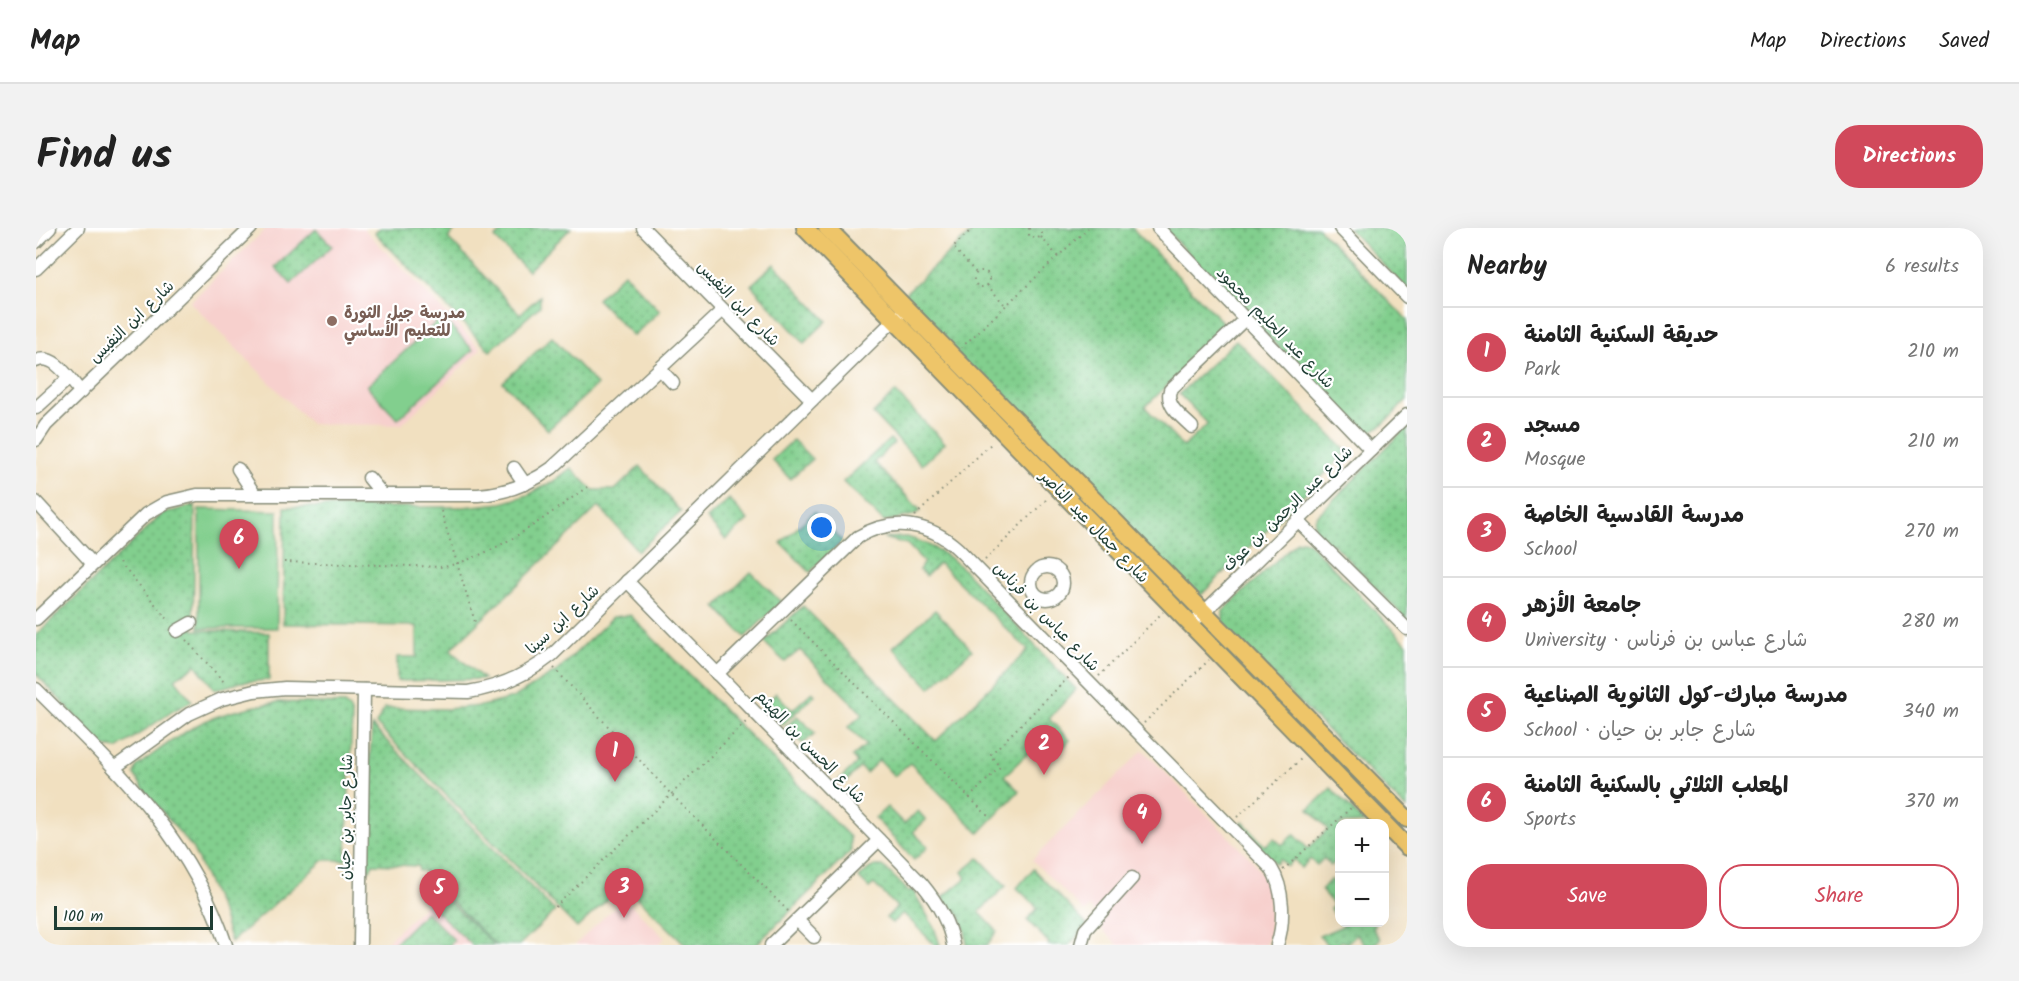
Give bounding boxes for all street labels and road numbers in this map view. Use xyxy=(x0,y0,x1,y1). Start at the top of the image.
street label: شارع ابن النفيس xyxy=(691,256,785,352)
street label: شارع عبد الحليم محمود xyxy=(1210,261,1340,395)
street label: شارع ابن النفيس xyxy=(84,275,180,369)
street label: شارع عبد الرحمن بن عوف xyxy=(1217,440,1359,578)
street label: شارع جمال عبد الناصر xyxy=(1032,463,1155,589)
street label: شارع عباس بن فرناس xyxy=(987,556,1105,678)
street label: شارع ابن سينا xyxy=(520,579,606,661)
street label: شارع الحسن بن الهيثم xyxy=(749,684,871,810)
street label: شارع جابر بن حيان xyxy=(333,754,360,880)

